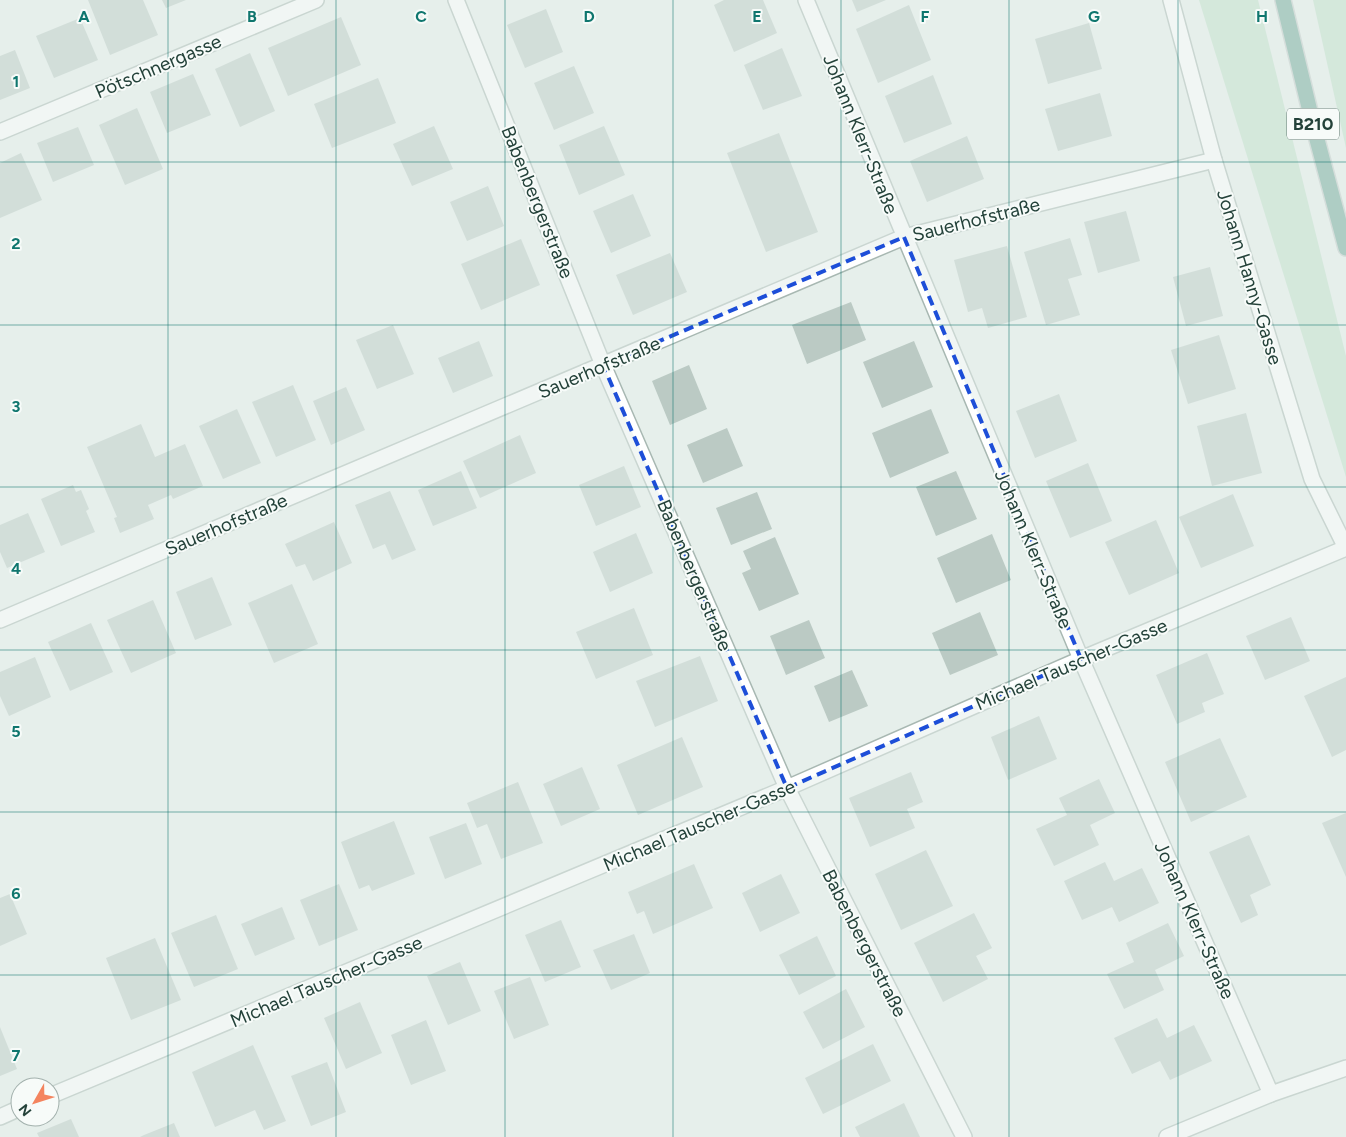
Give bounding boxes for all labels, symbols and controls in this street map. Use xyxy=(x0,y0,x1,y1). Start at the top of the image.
text: A xyxy=(78,7,90,26)
text: B xyxy=(247,7,257,26)
text: C xyxy=(415,7,427,26)
text: D xyxy=(583,7,595,26)
text: E xyxy=(752,7,762,26)
text: F xyxy=(921,7,930,26)
text: G xyxy=(1088,7,1100,26)
text: H xyxy=(1256,7,1268,26)
street label: Pötschnergasse xyxy=(92,29,225,103)
street label: Johann Klerr-Straße xyxy=(818,51,903,217)
text: 1 xyxy=(13,72,19,91)
road number: B210 xyxy=(1287,108,1339,140)
street label: Babenbergerstraße xyxy=(496,123,579,282)
street label: Johann Hanny-Gasse xyxy=(1212,187,1287,368)
street label: Sauerhofstraße xyxy=(910,193,1042,246)
text: 2 xyxy=(11,234,21,253)
street label: Sauerhofstraße xyxy=(535,331,664,404)
text: 3 xyxy=(12,397,21,416)
street label: Johann Klerr-Straße xyxy=(990,466,1077,632)
street label: Sauerhofstraße xyxy=(162,488,291,561)
street label: Babenbergerstraße xyxy=(652,496,737,654)
text: 4 xyxy=(11,559,21,578)
street label: Michael Tauscher-Gasse xyxy=(972,614,1171,715)
text: 5 xyxy=(11,722,21,741)
street label: Michael Tauscher-Gasse xyxy=(600,775,799,876)
street label: Johann Klerr-Straße xyxy=(1149,838,1240,1003)
street label: Babenbergerstraße xyxy=(817,866,912,1021)
text: 6 xyxy=(11,884,21,903)
street label: Michael Tauscher-Gasse xyxy=(227,931,426,1032)
text: 7 xyxy=(12,1046,21,1065)
north arrow xyxy=(10,1077,60,1127)
text: N xyxy=(15,1100,35,1119)

